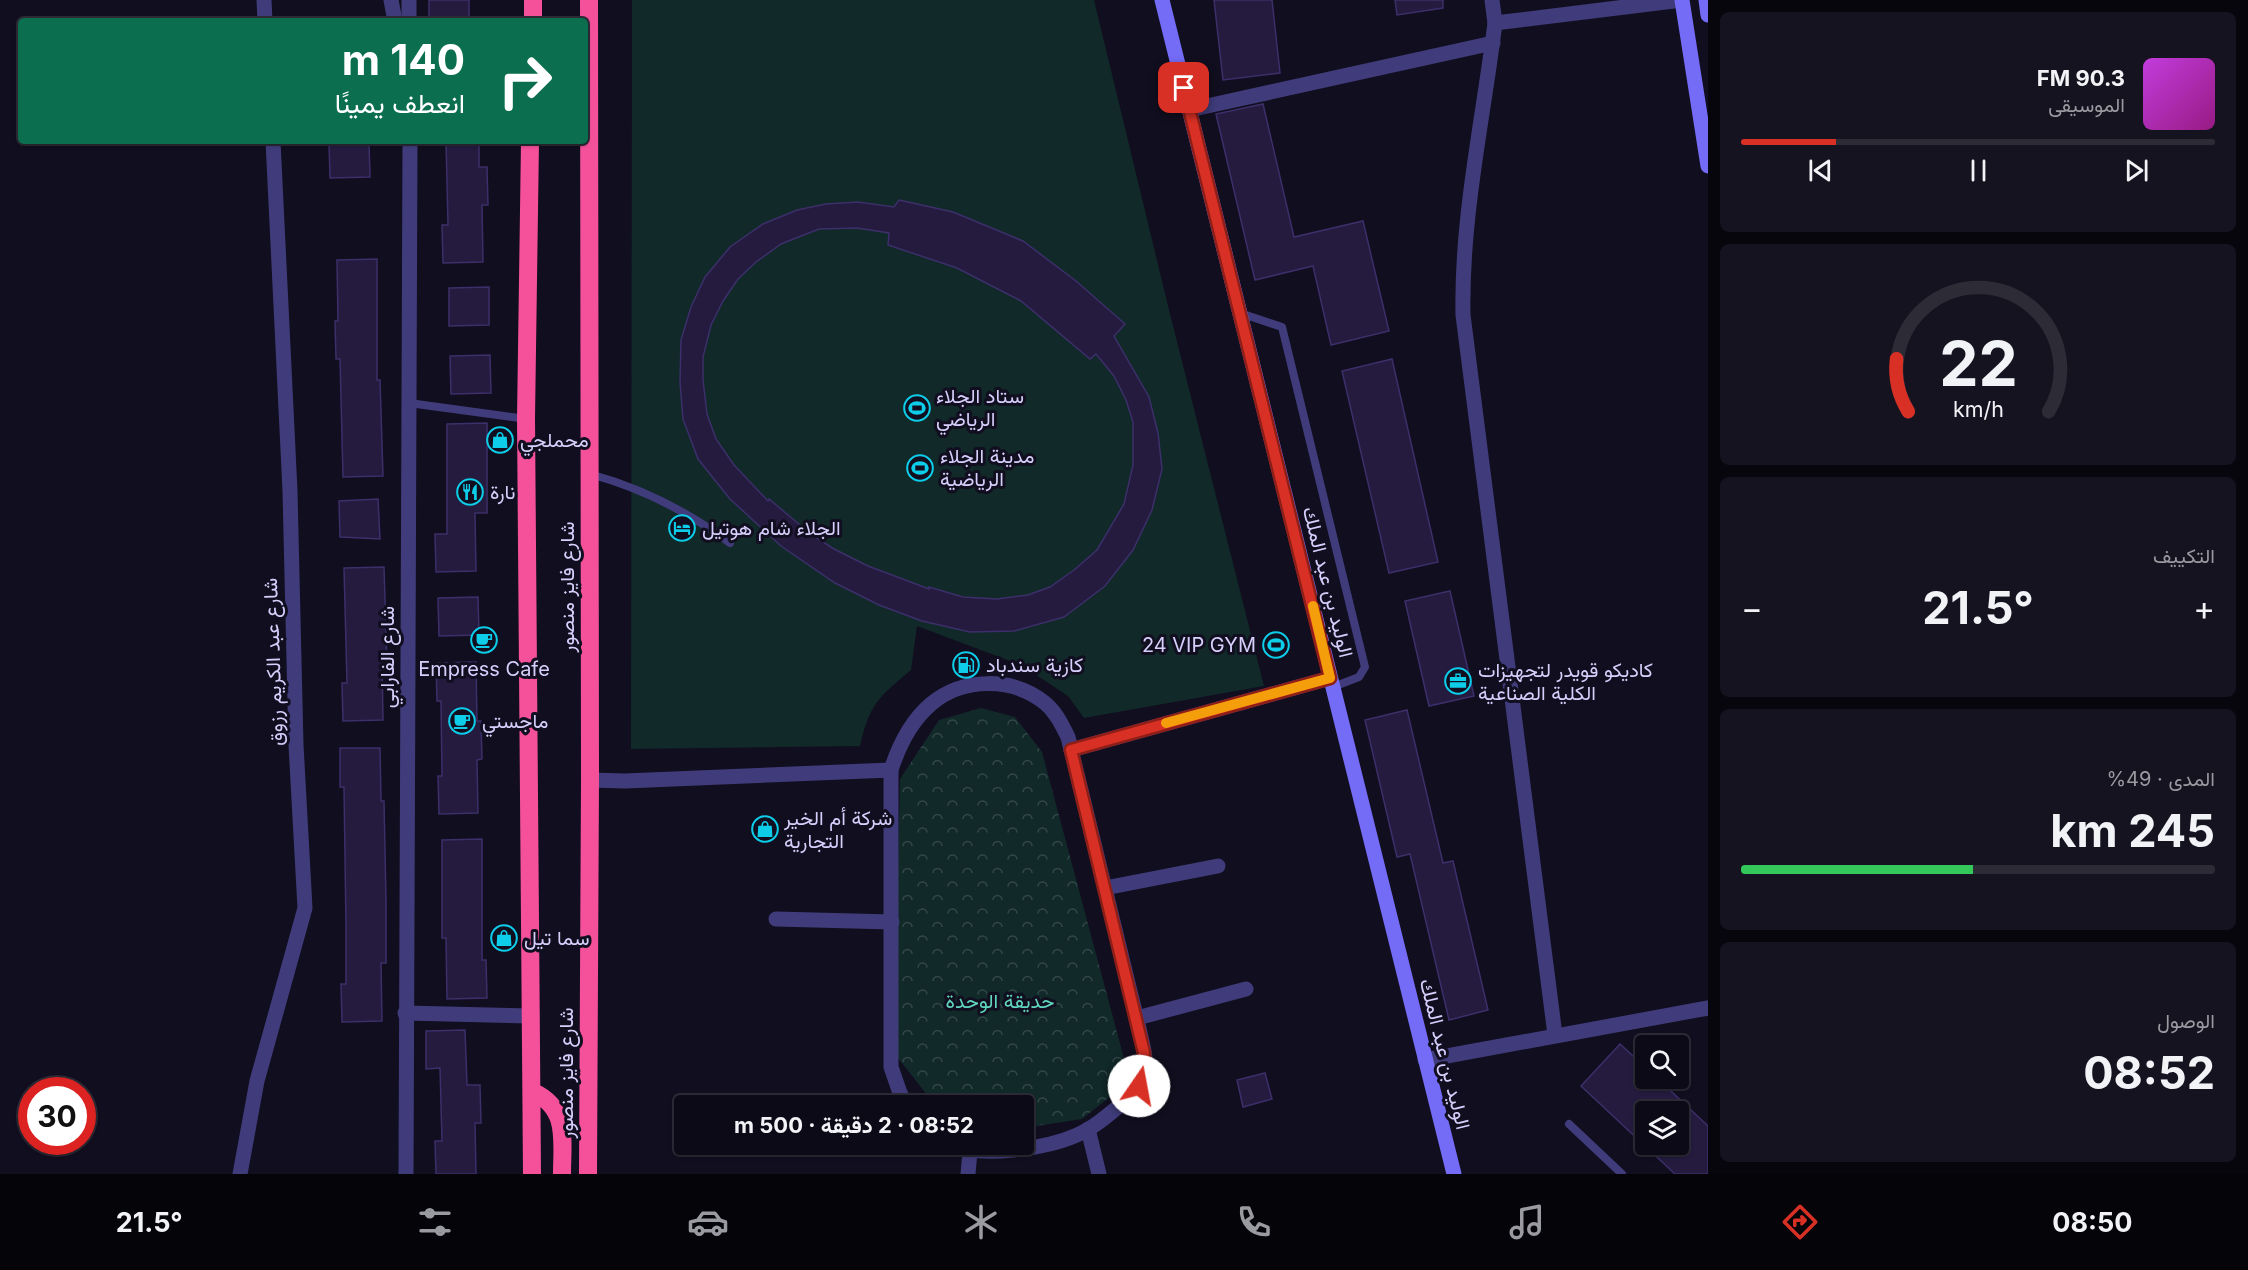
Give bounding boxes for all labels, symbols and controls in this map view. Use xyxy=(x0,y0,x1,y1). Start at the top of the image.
text: 140 m xyxy=(342,34,465,85)
icon: right xyxy=(486,42,564,120)
pin xyxy=(1158,62,1209,113)
text: 90.3 FM xyxy=(2037,65,2125,91)
icon: arrive xyxy=(1167,71,1200,104)
text: انعطف يمينًا xyxy=(335,87,465,120)
text: الموسيقى xyxy=(2048,93,2125,117)
icon: previous xyxy=(1804,154,1837,187)
icon: pause xyxy=(1962,154,1995,187)
icon: next xyxy=(2120,154,2153,187)
text: 22 xyxy=(1939,326,2017,401)
place label: ستاد الجلاء الرياضي xyxy=(936,384,1024,436)
sports icon: ستاد الجلاء الرياضي xyxy=(902,393,932,423)
text: km/h xyxy=(1953,396,2003,422)
shop icon: محملجي xyxy=(485,425,515,455)
place label: محملجي xyxy=(520,428,589,457)
place label: مدينة الجلاء الرياضية xyxy=(940,444,1034,492)
sports icon: مدينة الجلاء الرياضية xyxy=(905,453,935,483)
restaurant icon: نارة xyxy=(455,477,485,507)
place label: نارة xyxy=(490,480,516,505)
street label: الوليد بن عبد الملك xyxy=(1297,504,1358,660)
hotel icon: الجلاء شام هوتيل xyxy=(667,513,697,543)
place label: الجلاء شام هوتيل xyxy=(702,516,841,541)
street label: شارع فايز منصور xyxy=(555,522,581,653)
text: التكييف xyxy=(2153,544,2215,568)
street label: شارع عبد الكريم رزوق xyxy=(258,577,290,746)
text: 21.5° xyxy=(1922,580,2034,635)
text: − xyxy=(1741,588,1763,628)
text: + xyxy=(2193,588,2215,628)
street label: شارع الفارابي xyxy=(375,606,404,708)
cafe icon: Empress Cafe xyxy=(469,625,499,655)
sports icon: 24 VIP GYM xyxy=(1261,630,1291,660)
place label: 24 VIP GYM xyxy=(1142,633,1256,657)
fuel station icon: كازية سندباد xyxy=(951,650,981,680)
place label: كازية سندباد xyxy=(986,653,1083,678)
place label: Empress Cafe xyxy=(418,657,550,681)
place label: كاديكو قويدر لتجهيزات الكلية الصناعية xyxy=(1478,658,1653,705)
office icon: كاديكو قويدر لتجهيزات الكلية الصناعية xyxy=(1443,666,1473,696)
cafe icon: ماجستي xyxy=(447,706,477,736)
place label: ماجستي xyxy=(482,709,548,738)
text: المدى · 49% xyxy=(2106,767,2215,791)
text: 245 km xyxy=(2050,803,2215,858)
place label: شركة أم الخير التجارية xyxy=(783,806,892,854)
shop icon: شركة أم الخير التجارية xyxy=(750,814,780,844)
shop icon: سما تيل xyxy=(489,923,519,953)
place label: سما تيل xyxy=(524,926,590,950)
street label: الوليد بن عبد الملك xyxy=(1414,976,1475,1132)
park label: حديقة الوحدة xyxy=(946,989,1054,1014)
street label: شارع فايز منصور xyxy=(554,1008,580,1139)
text: الوصول xyxy=(2157,1009,2215,1033)
map controls xyxy=(1635,1035,1689,1155)
button: search xyxy=(1635,1035,1689,1089)
text: 08:52 xyxy=(2083,1045,2215,1100)
position arrow xyxy=(1107,1054,1171,1118)
speed limit sign: 30 xyxy=(18,1077,96,1155)
button: layers xyxy=(1635,1101,1689,1155)
text: 08:52 · 2 دقيقة · 500 m xyxy=(734,1112,974,1138)
icon: filters xyxy=(414,1201,456,1243)
icon: car xyxy=(687,1201,729,1243)
icon: climate xyxy=(960,1201,1002,1243)
icon: phone xyxy=(1233,1201,1275,1243)
icon: music xyxy=(1506,1201,1548,1243)
icon: directions xyxy=(1779,1201,1821,1243)
text: 21.5° xyxy=(116,1206,183,1239)
text: 08:50 xyxy=(2052,1206,2132,1239)

